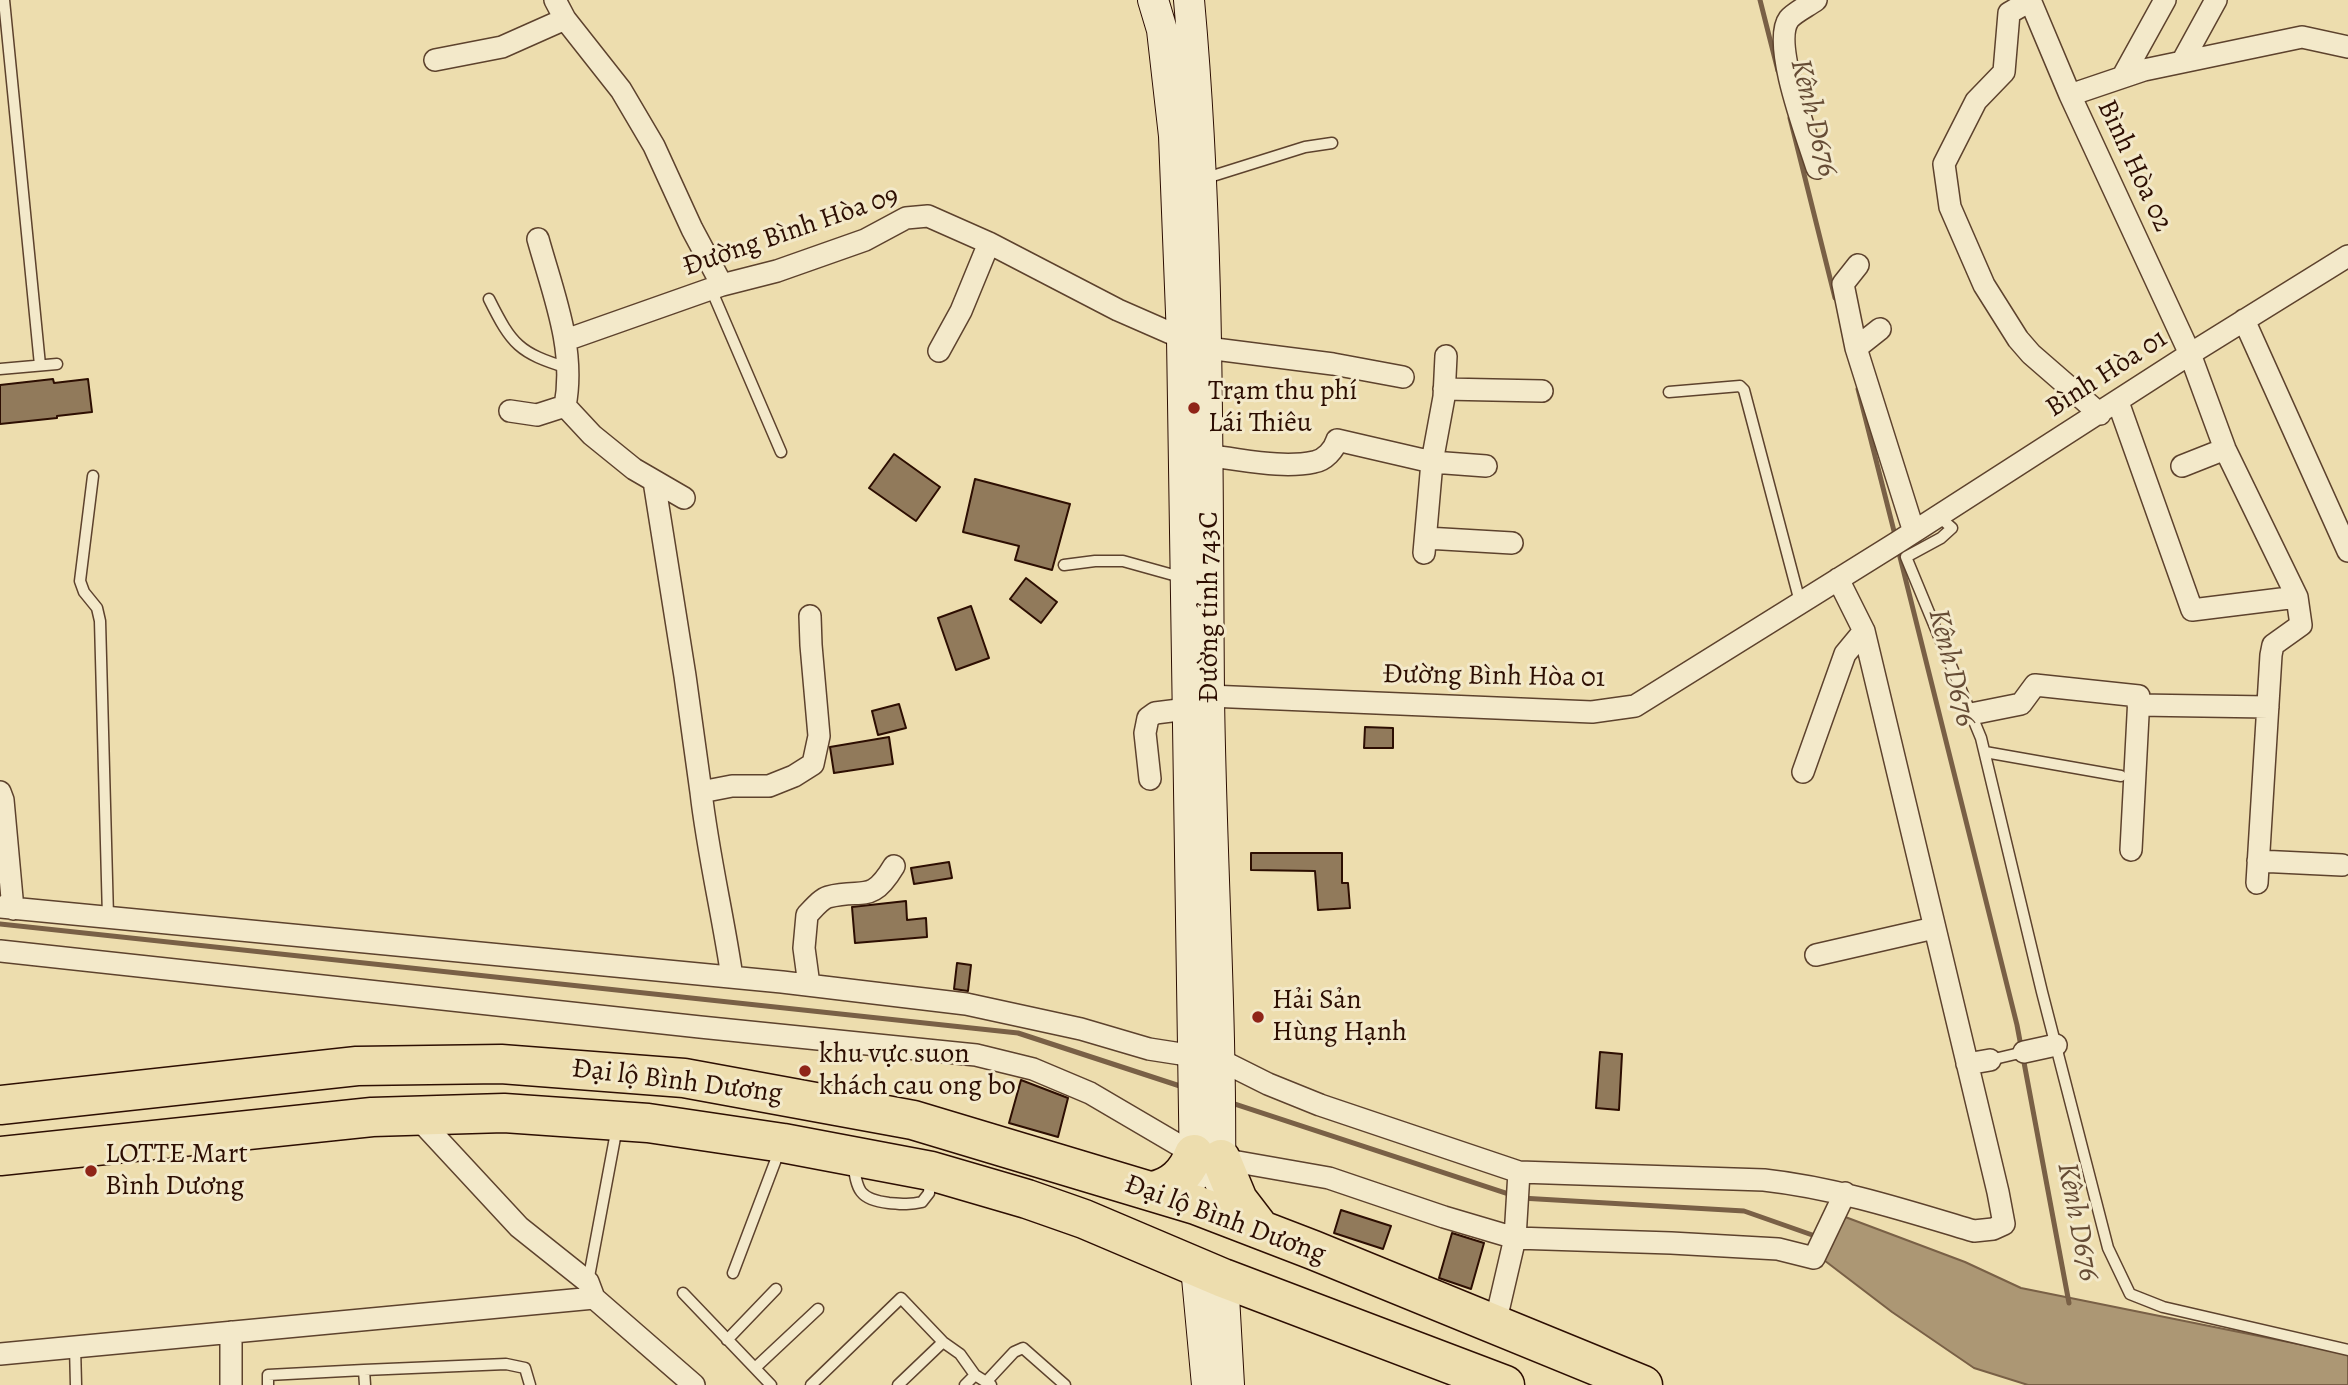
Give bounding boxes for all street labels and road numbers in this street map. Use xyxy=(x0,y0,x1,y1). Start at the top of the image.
street label: Bình Hòa 02 xyxy=(2089,95,2179,237)
street label: Đường Bình Hòa 09 xyxy=(679,179,903,285)
street label: Bình Hòa 01 xyxy=(2040,322,2174,426)
street label: Đường tỉnh 743C xyxy=(1193,511,1227,703)
street label: Đường Bình Hòa 01 xyxy=(1382,658,1606,696)
street label: Đại lộ Bình Dương xyxy=(570,1052,784,1112)
street label: Đại lộ Bình Dương xyxy=(1120,1168,1330,1272)

